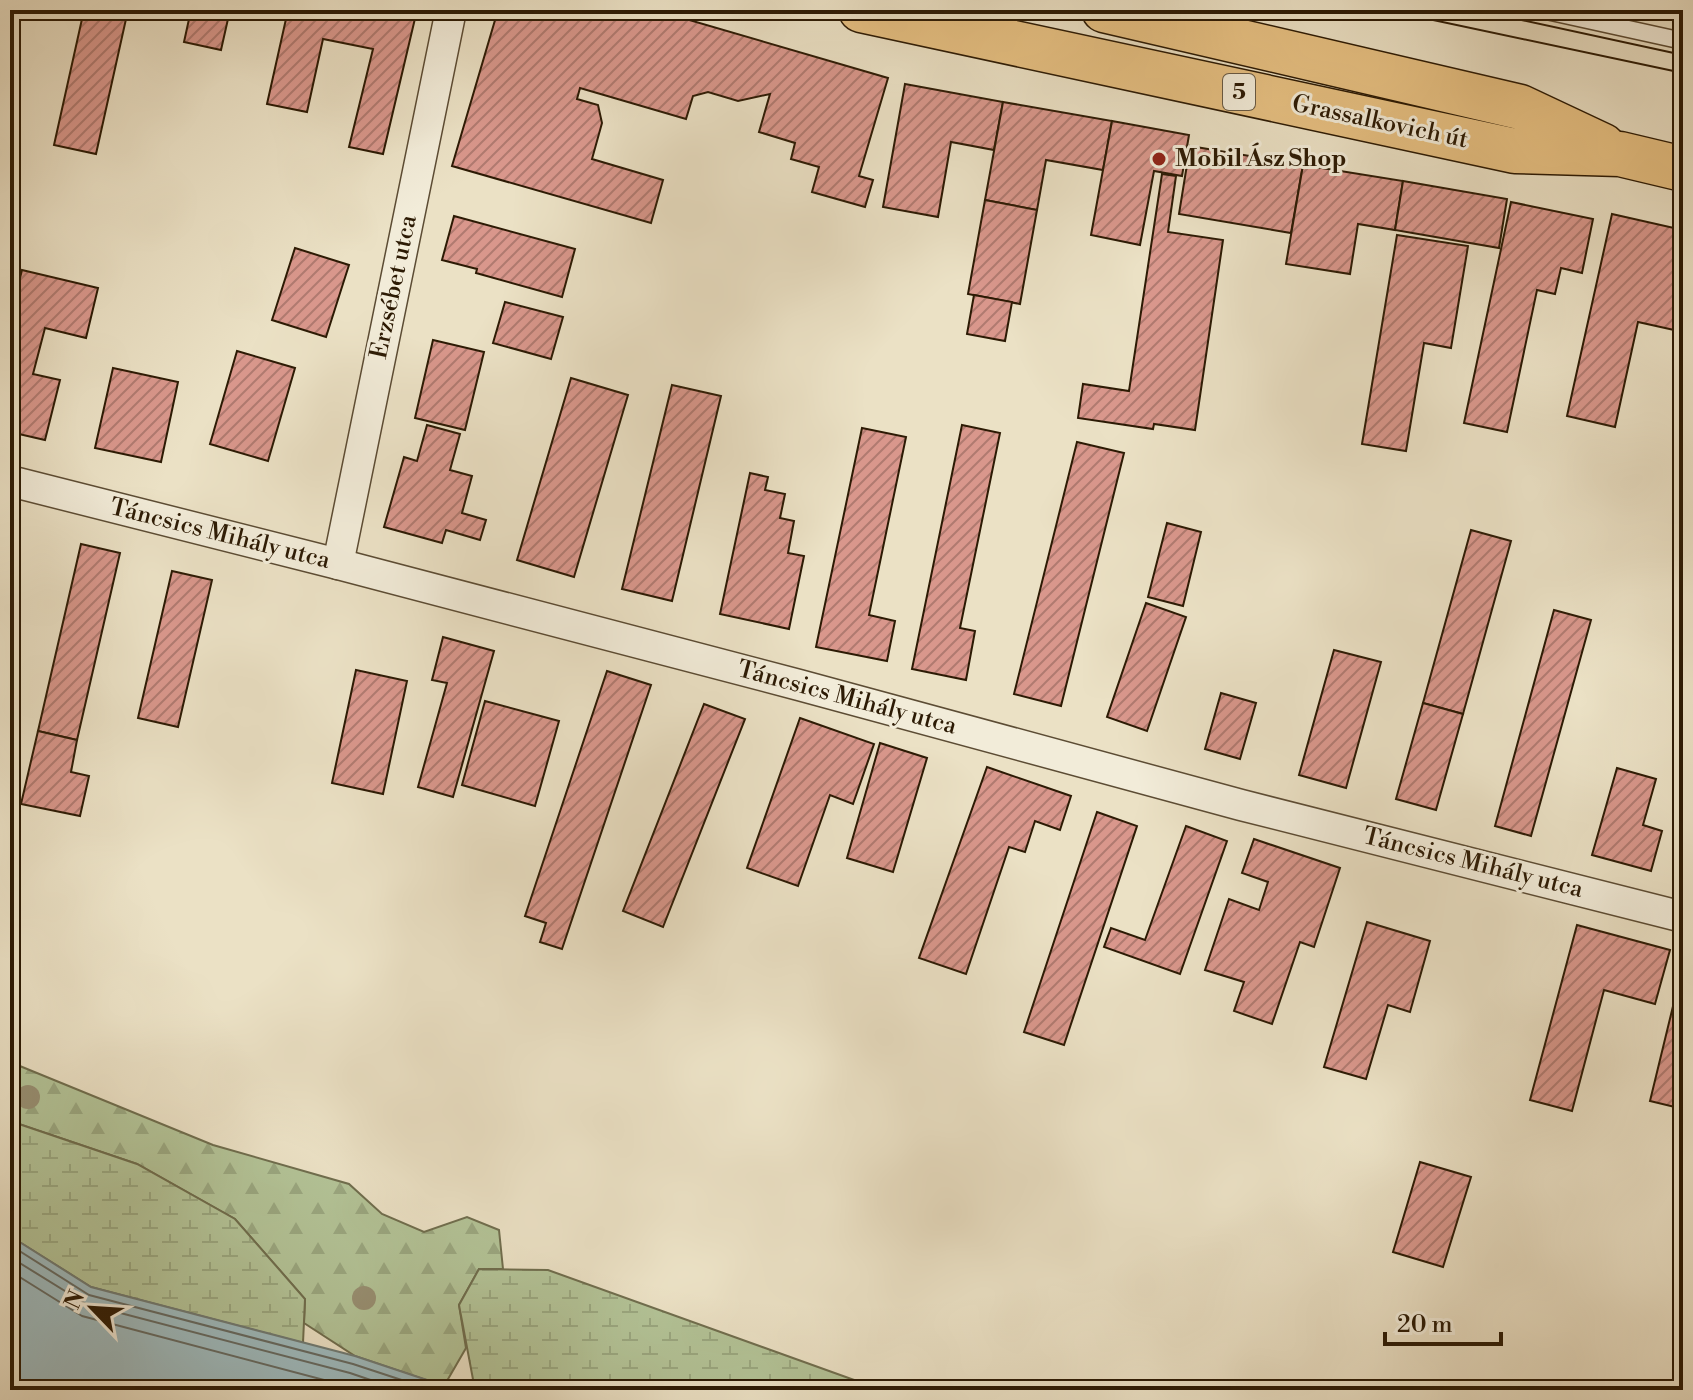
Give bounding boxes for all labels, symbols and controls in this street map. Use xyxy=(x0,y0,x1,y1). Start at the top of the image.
road number: 5 xyxy=(1223,74,1255,110)
street label: Grassalkovich út xyxy=(1289,89,1471,155)
place label: Mobil Ász Shop xyxy=(1175,142,1347,174)
marker: Mobil Ász Shop xyxy=(1150,150,1168,168)
street label: Erzsébet utca xyxy=(364,211,424,362)
street label: Táncsics Mihály utca xyxy=(107,492,334,576)
street label: Táncsics Mihály utca xyxy=(734,654,961,742)
street label: Táncsics Mihály utca xyxy=(1360,821,1587,905)
north arrow xyxy=(52,1268,132,1348)
text: N xyxy=(59,1286,91,1314)
scale bar xyxy=(1385,1296,1501,1346)
text: 20 m xyxy=(1397,1310,1453,1340)

